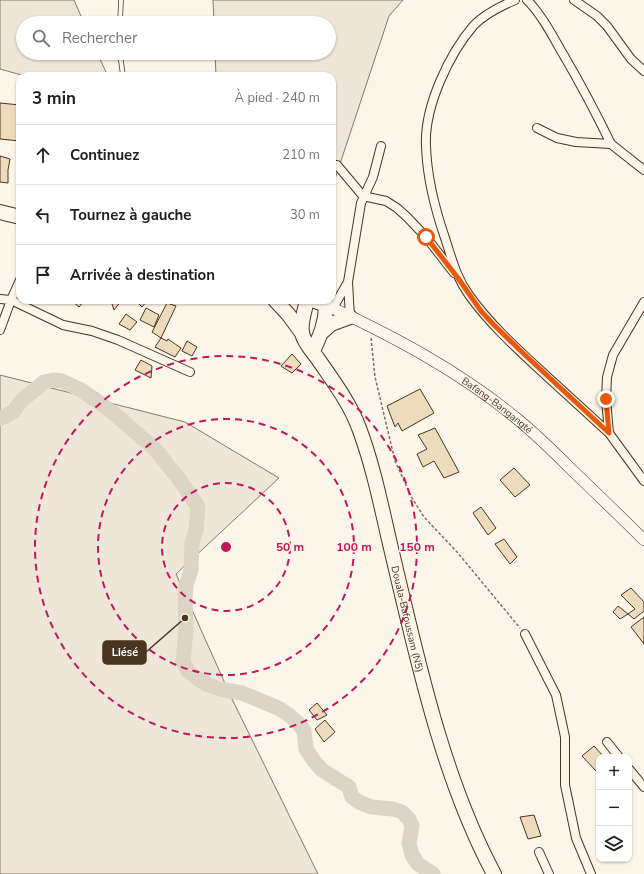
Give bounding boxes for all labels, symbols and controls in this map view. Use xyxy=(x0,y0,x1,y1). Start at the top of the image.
search box xyxy=(16,16,336,60)
icon: search xyxy=(30,27,52,49)
text: Rechercher xyxy=(62,28,137,48)
text: 3 min xyxy=(32,87,76,110)
text: À pied · 240 m xyxy=(235,89,320,107)
icon: ahead xyxy=(32,144,54,166)
text: Continuez xyxy=(70,145,139,165)
text: 210 m xyxy=(282,146,320,164)
icon: left xyxy=(32,204,54,226)
text: Tournez à gauche xyxy=(70,205,192,225)
text: 30 m xyxy=(290,206,320,224)
route start xyxy=(417,228,435,246)
icon: arrive xyxy=(32,264,54,286)
text: Arrivée à destination xyxy=(70,265,215,285)
street label: Bafang-Bangangté xyxy=(459,374,535,437)
route end xyxy=(597,390,615,408)
text: 50 m xyxy=(276,539,304,555)
text: 100 m xyxy=(336,539,372,555)
text: 150 m xyxy=(399,539,435,555)
centre of rings xyxy=(219,540,233,554)
street label: Douala-Bafoussam (N5) xyxy=(387,565,427,674)
callout: Liésé xyxy=(103,641,146,664)
text: Liésé xyxy=(112,645,138,660)
map controls xyxy=(596,754,632,862)
button: + xyxy=(596,754,632,790)
button: − xyxy=(596,790,632,826)
button: layers xyxy=(596,826,632,862)

